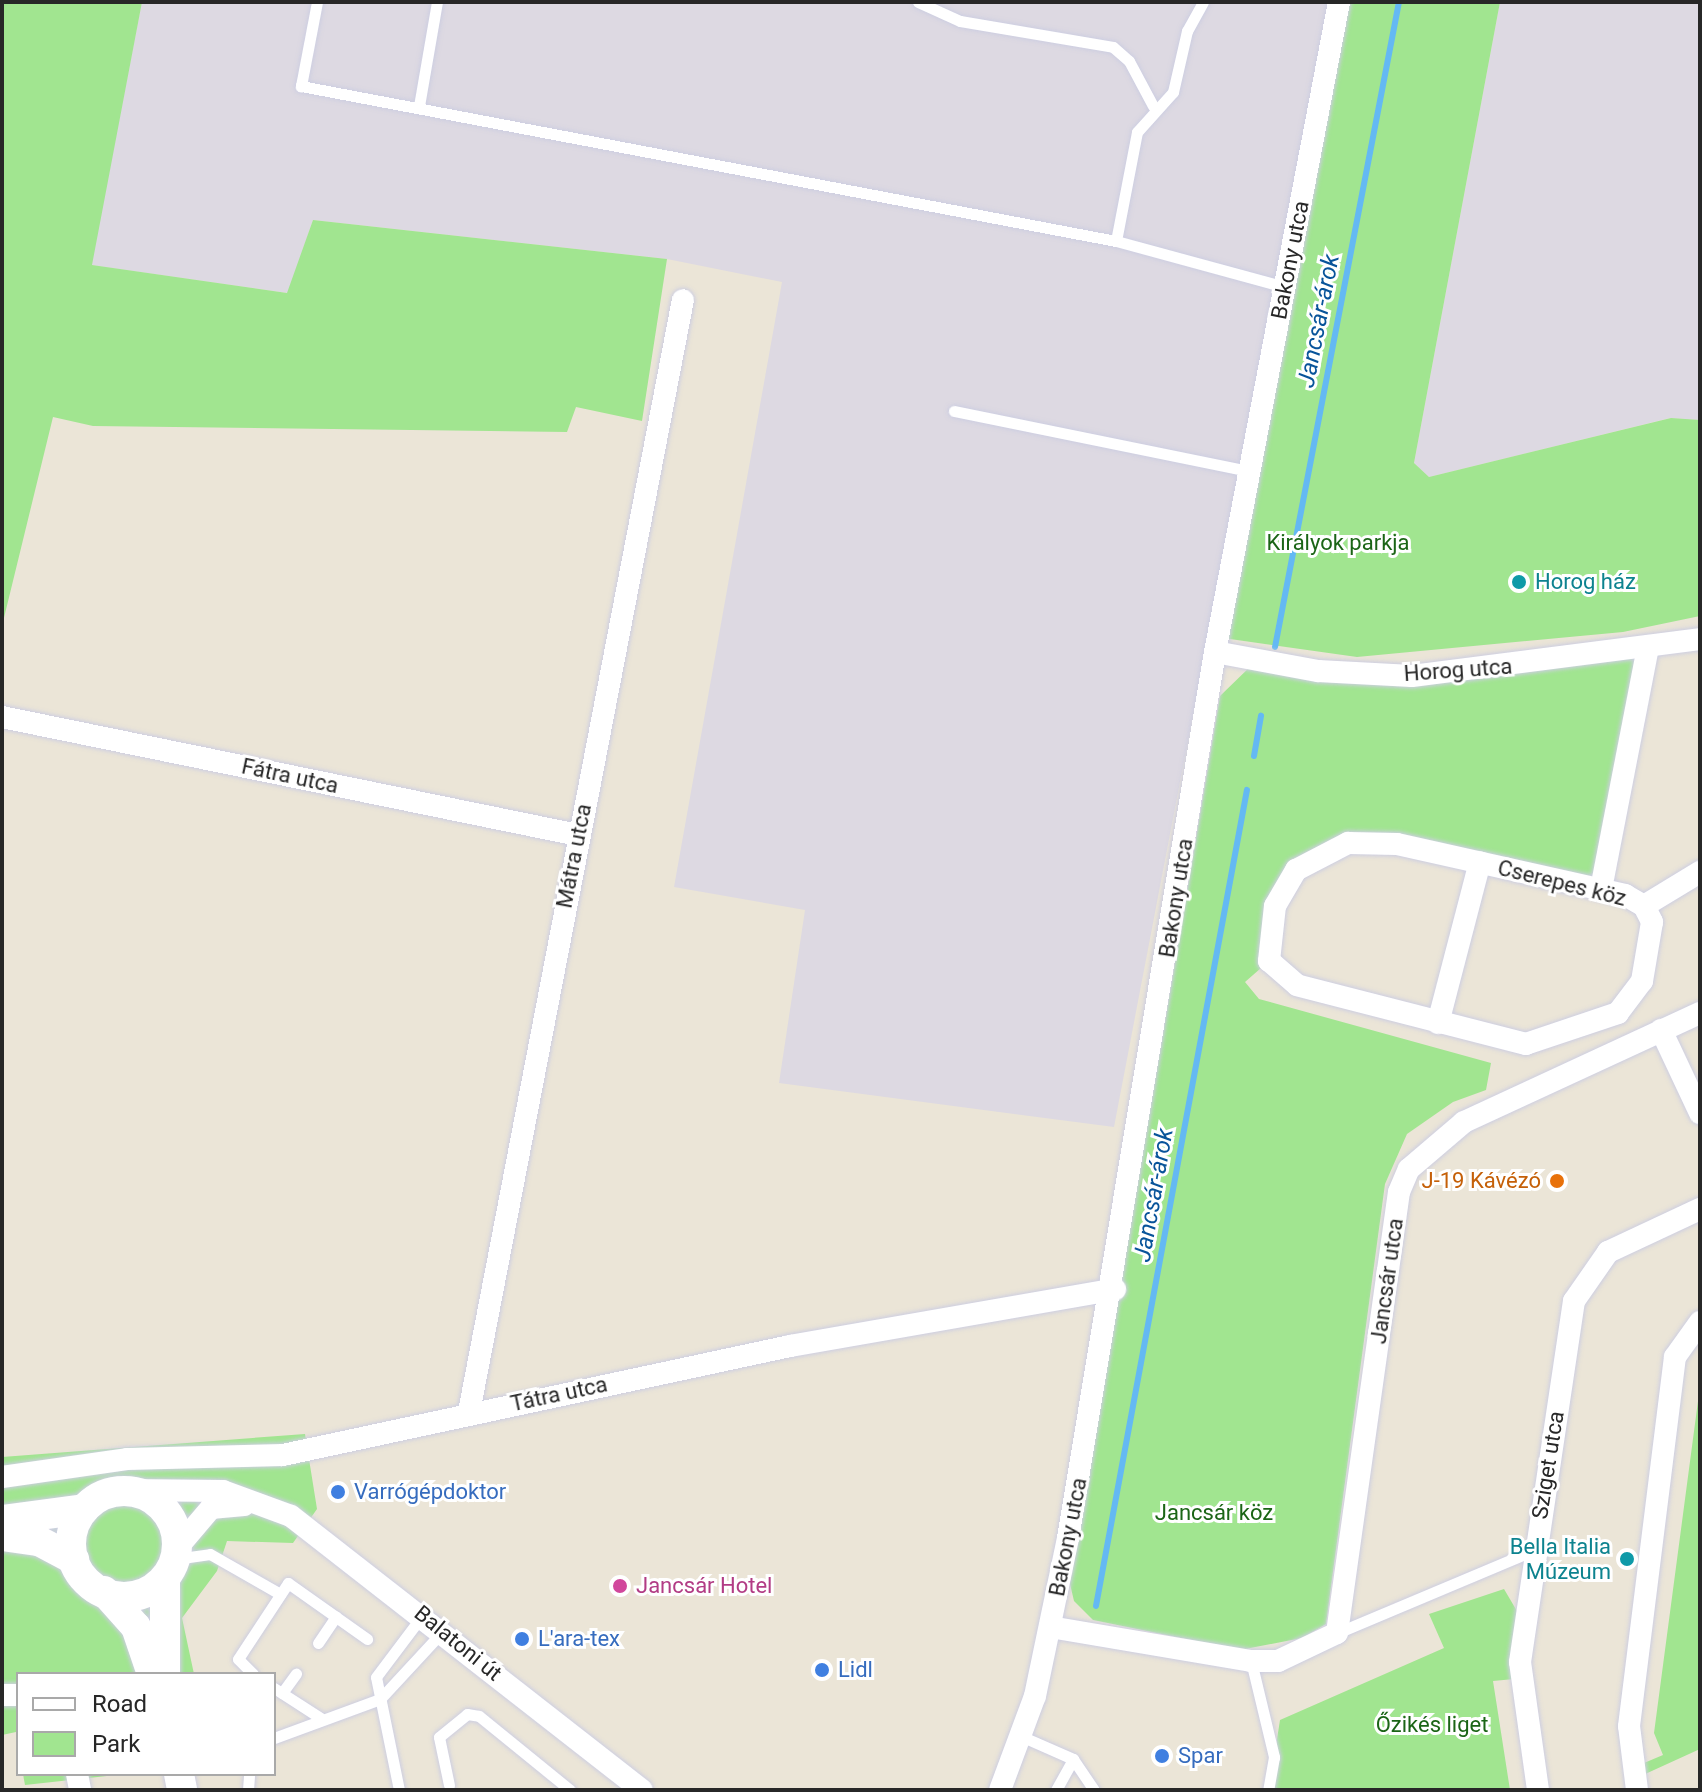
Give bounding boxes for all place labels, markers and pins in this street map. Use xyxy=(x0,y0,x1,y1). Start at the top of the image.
place label: Horog ház xyxy=(1535,569,1636,595)
marker: Horog ház xyxy=(1510,573,1528,591)
place label: J-19 Kávézó xyxy=(1422,1168,1541,1194)
marker: J-19 Kávézó xyxy=(1548,1172,1566,1190)
place label: Varrógépdoktor xyxy=(354,1479,506,1505)
marker: Varrógépdoktor xyxy=(329,1483,347,1501)
place label: Bella Italia Múzeum xyxy=(1510,1533,1611,1584)
marker: Bella Italia Múzeum xyxy=(1618,1550,1636,1568)
place label: Jancsár Hotel xyxy=(636,1573,772,1599)
marker: Jancsár Hotel xyxy=(611,1577,629,1595)
place label: L'ara-tex xyxy=(538,1626,620,1652)
marker: L'ara-tex xyxy=(513,1630,531,1648)
place label: Lidl xyxy=(838,1657,873,1683)
marker: Lidl xyxy=(813,1661,831,1679)
place label: Spar xyxy=(1178,1743,1223,1769)
marker: Spar xyxy=(1153,1747,1171,1765)

